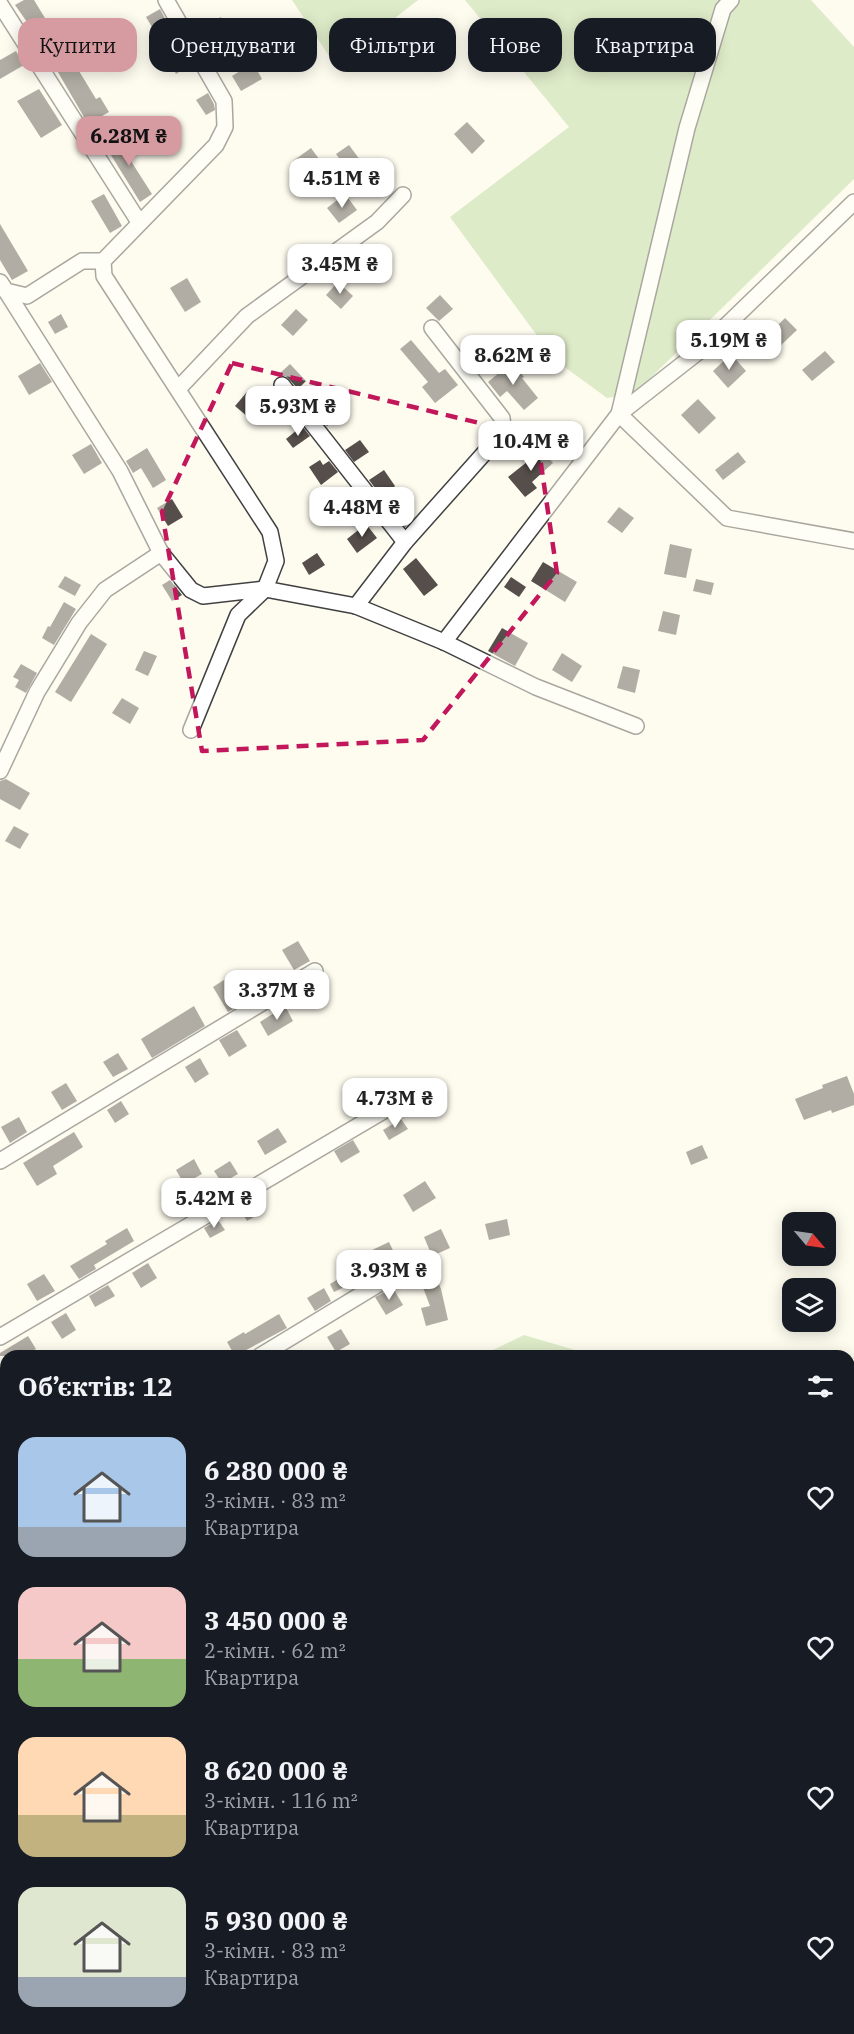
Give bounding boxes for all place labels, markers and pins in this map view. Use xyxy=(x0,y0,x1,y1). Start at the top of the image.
pin: 6.28M ₴ xyxy=(74,116,184,167)
pin: 4.51M ₴ xyxy=(287,158,397,209)
pin: 3.45M ₴ xyxy=(285,244,395,295)
pin: 5.19M ₴ xyxy=(674,320,784,371)
pin: 8.62M ₴ xyxy=(458,335,568,386)
pin: 5.93M ₴ xyxy=(243,386,353,437)
pin: 10.4M ₴ xyxy=(476,421,586,472)
pin: 4.48M ₴ xyxy=(307,487,417,538)
pin: 3.37M ₴ xyxy=(222,970,332,1021)
pin: 4.73M ₴ xyxy=(340,1078,450,1129)
pin: 5.42M ₴ xyxy=(159,1178,269,1229)
pin: 3.93M ₴ xyxy=(334,1250,444,1301)

